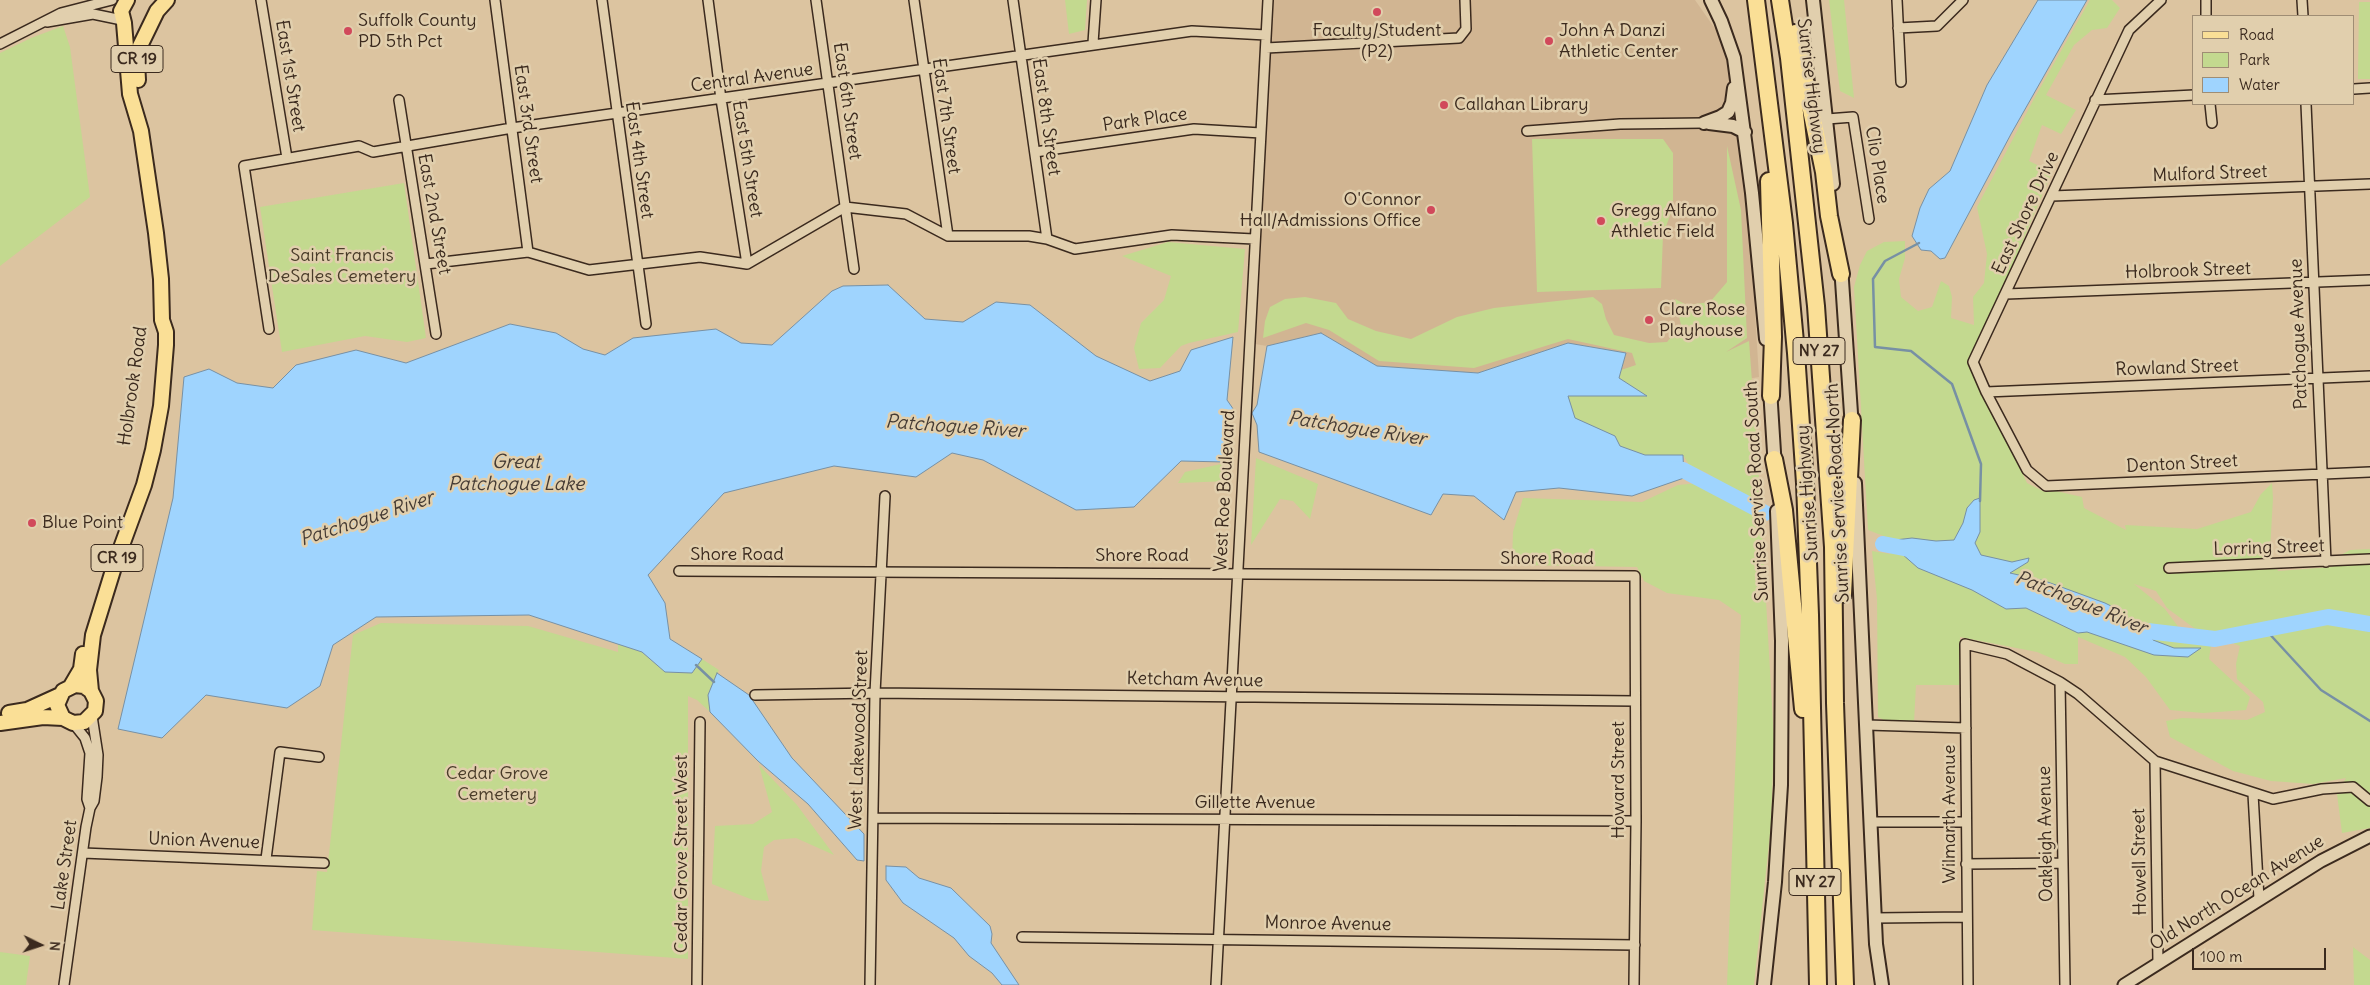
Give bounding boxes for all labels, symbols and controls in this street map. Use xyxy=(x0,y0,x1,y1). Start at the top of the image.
marker: Faculty/Student (P2) xyxy=(1371,6,1383,18)
place label: Suffolk County PD 5th Pct xyxy=(358,10,477,52)
legend xyxy=(2192,15,2355,105)
street label: Sunrise Highway xyxy=(1792,17,1830,155)
street label: East 1st Street xyxy=(271,19,309,133)
place label: Faculty/Student (P2) xyxy=(1313,20,1441,62)
place label: John A Danzi Athletic Center xyxy=(1559,20,1678,62)
marker: Suffolk County PD 5th Pct xyxy=(342,25,354,37)
text: Road xyxy=(2239,25,2274,44)
marker: John A Danzi Athletic Center xyxy=(1543,35,1555,47)
street label: East 6th Street xyxy=(828,41,866,161)
road number: CR 19 xyxy=(111,46,163,72)
text: Park xyxy=(2239,50,2270,69)
street label: East 7th Street xyxy=(927,57,965,175)
street label: East 8th Street xyxy=(1027,57,1065,177)
street label: Central Avenue xyxy=(689,59,815,97)
street label: East 3rd Street xyxy=(509,63,547,185)
text: Water xyxy=(2239,75,2280,94)
place label: Callahan Library xyxy=(1454,94,1588,116)
street label: East 5th Street xyxy=(727,99,767,219)
marker: Callahan Library xyxy=(1438,99,1450,111)
street label: East 4th Street xyxy=(620,100,658,220)
street label: Park Place xyxy=(1101,103,1189,137)
street label: Clio Place xyxy=(1860,125,1894,205)
street label: East Shore Drive xyxy=(1988,148,2064,278)
street label: East 2nd Street xyxy=(413,152,455,276)
street label: Mulford Street xyxy=(2152,161,2268,187)
place label: O'Connor Hall/Admissions Office xyxy=(1240,189,1421,232)
place label: Gregg Alfano Athletic Field xyxy=(1611,200,1717,242)
marker: O'Connor Hall/Admissions Office xyxy=(1425,204,1437,216)
marker: Gregg Alfano Athletic Field xyxy=(1595,215,1607,227)
park label: Saint Francis DeSales Cemetery xyxy=(268,245,416,288)
street label: Holbrook Street xyxy=(2125,258,2251,284)
street label: Patchogue Avenue xyxy=(2286,258,2312,410)
place label: Clare Rose Playhouse xyxy=(1659,299,1745,342)
marker: Clare Rose Playhouse xyxy=(1643,314,1655,326)
street label: Holbrook Road xyxy=(114,325,152,447)
road number: NY 27 xyxy=(1793,338,1845,364)
street label: Rowland Street xyxy=(2115,355,2239,381)
street label: Sunrise Service Road South xyxy=(1740,380,1774,602)
street label: Sunrise Service Road North xyxy=(1821,383,1855,603)
water label: Patchogue River xyxy=(1286,407,1428,451)
street label: West Roe Boulevard xyxy=(1210,409,1240,573)
water label: Patchogue River xyxy=(885,411,1025,443)
street label: Sunrise Highway xyxy=(1792,424,1824,562)
street label: Denton Street xyxy=(2126,450,2238,478)
water label: Great Patchogue Lake xyxy=(448,452,584,496)
water label: Patchogue River xyxy=(297,487,437,551)
place label: Blue Point xyxy=(42,512,123,534)
marker: Blue Point xyxy=(26,517,38,529)
street label: Lorring Street xyxy=(2213,535,2325,561)
road number: CR 19 xyxy=(91,544,143,572)
street label: Shore Road xyxy=(690,544,784,566)
street label: Shore Road xyxy=(1095,545,1189,567)
street label: Shore Road xyxy=(1500,548,1594,570)
water label: Patchogue River xyxy=(2012,566,2150,640)
street label: West Lakewood Street xyxy=(845,650,873,830)
street label: Ketcham Avenue xyxy=(1126,668,1264,692)
street label: Howard Street xyxy=(1608,721,1630,839)
street label: Wilmarth Avenue xyxy=(1939,745,1961,883)
street label: Cedar Grove Street West xyxy=(671,755,693,953)
park label: Cedar Grove Cemetery xyxy=(446,763,548,806)
street label: Oakleigh Avenue xyxy=(2034,766,2058,902)
street label: Gillette Avenue xyxy=(1194,792,1316,814)
street label: Howell Street xyxy=(2128,808,2152,916)
street label: Lake Street xyxy=(48,818,82,912)
street label: Union Avenue xyxy=(148,828,260,854)
street label: Old North Ocean Avenue xyxy=(2146,831,2328,955)
road number: NY 27 xyxy=(1789,869,1841,896)
street label: Monroe Avenue xyxy=(1265,912,1391,936)
north arrow xyxy=(15,920,65,970)
scale bar xyxy=(2195,938,2329,970)
text: N xyxy=(46,941,64,952)
text: 100 m xyxy=(2200,947,2242,966)

